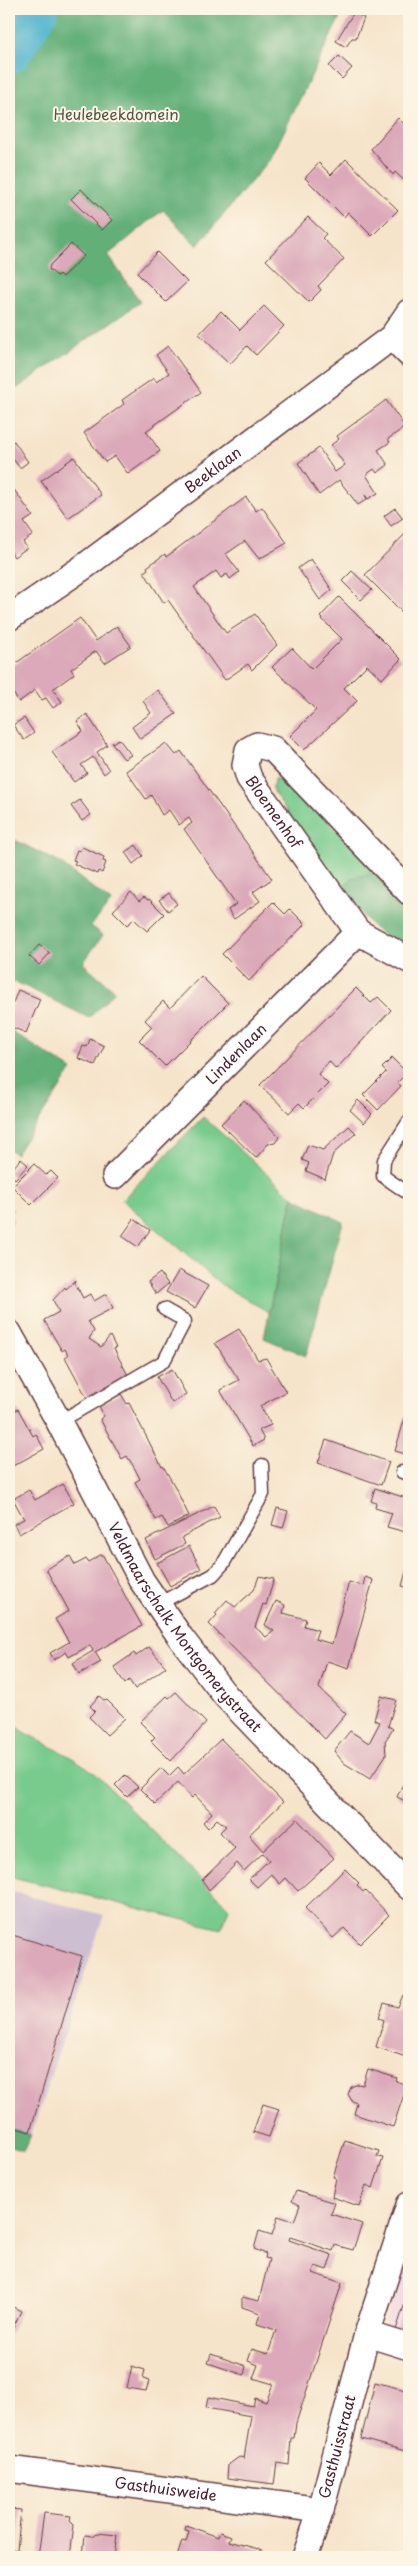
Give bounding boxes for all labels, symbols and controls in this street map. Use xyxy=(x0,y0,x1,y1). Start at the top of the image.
park label: Heulebeekdomein xyxy=(53,102,179,125)
street label: Beeklaan xyxy=(179,440,246,498)
street label: Bloemenhof xyxy=(241,770,309,854)
street label: Lindenlaan xyxy=(200,1017,271,1089)
street label: Veldmaarschalk Montgomerystraat xyxy=(103,1518,268,1737)
street label: Gasthuisstraat xyxy=(311,2392,361,2501)
street label: Gasthuisweide xyxy=(113,2470,218,2506)

